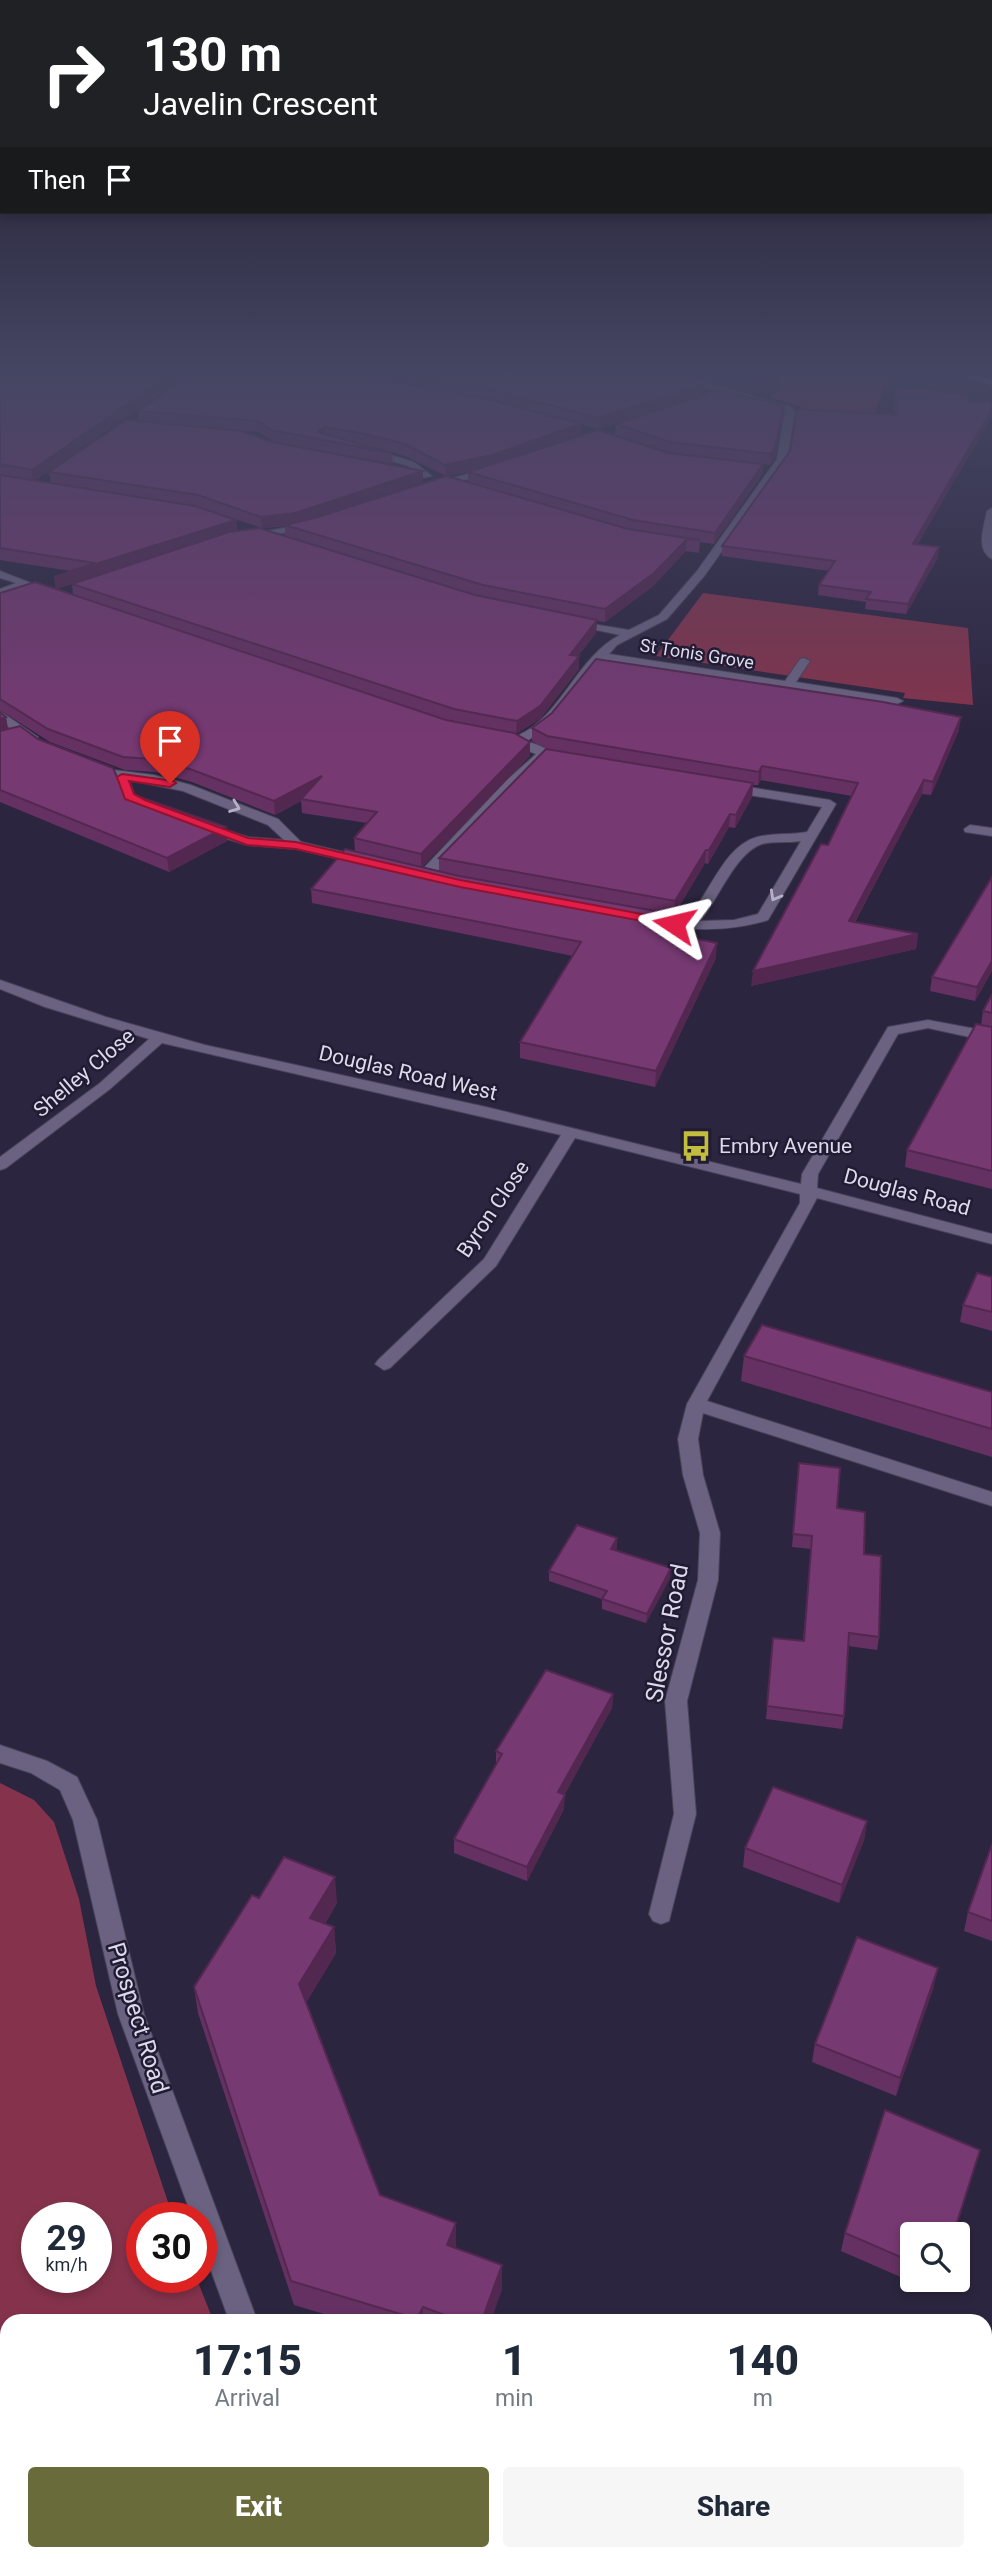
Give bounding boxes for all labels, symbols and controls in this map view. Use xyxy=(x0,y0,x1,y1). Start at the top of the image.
text: 130 m xyxy=(143,26,282,83)
icon: right xyxy=(28,28,119,119)
text: Javelin Crescent xyxy=(143,85,378,123)
icon: arrive xyxy=(100,161,138,199)
text: Then xyxy=(28,165,86,195)
street label: St Tonis Grove xyxy=(638,634,756,673)
pin xyxy=(140,711,200,783)
icon: arrive xyxy=(151,722,189,760)
one-way arrow xyxy=(228,798,240,812)
position arrow xyxy=(637,887,711,961)
one-way arrow xyxy=(770,888,783,901)
street label: Shelley Close xyxy=(29,1024,139,1122)
street label: Douglas Road West xyxy=(317,1041,500,1105)
bus stop icon: Embry Avenue xyxy=(679,1129,713,1163)
place label: Embry Avenue xyxy=(719,1134,852,1158)
street label: Byron Close xyxy=(452,1156,534,1262)
street label: Douglas Road xyxy=(841,1164,973,1220)
street label: Slessor Road xyxy=(640,1561,694,1705)
street label: Prospect Road xyxy=(102,1939,174,2097)
speed limit sign: 30 xyxy=(126,2202,217,2293)
text: 29 xyxy=(46,2218,87,2259)
map controls xyxy=(900,2222,970,2292)
button: search xyxy=(900,2222,970,2292)
text: km/h xyxy=(45,2254,88,2275)
text: 17:15 xyxy=(193,2336,302,2385)
text: 1 xyxy=(502,2336,526,2385)
text: 140 xyxy=(726,2336,799,2385)
text: Arrival xyxy=(215,2385,280,2412)
text: min xyxy=(495,2385,533,2412)
text: m xyxy=(753,2385,773,2412)
button: Exit xyxy=(28,2467,489,2547)
button: Share xyxy=(503,2467,964,2547)

